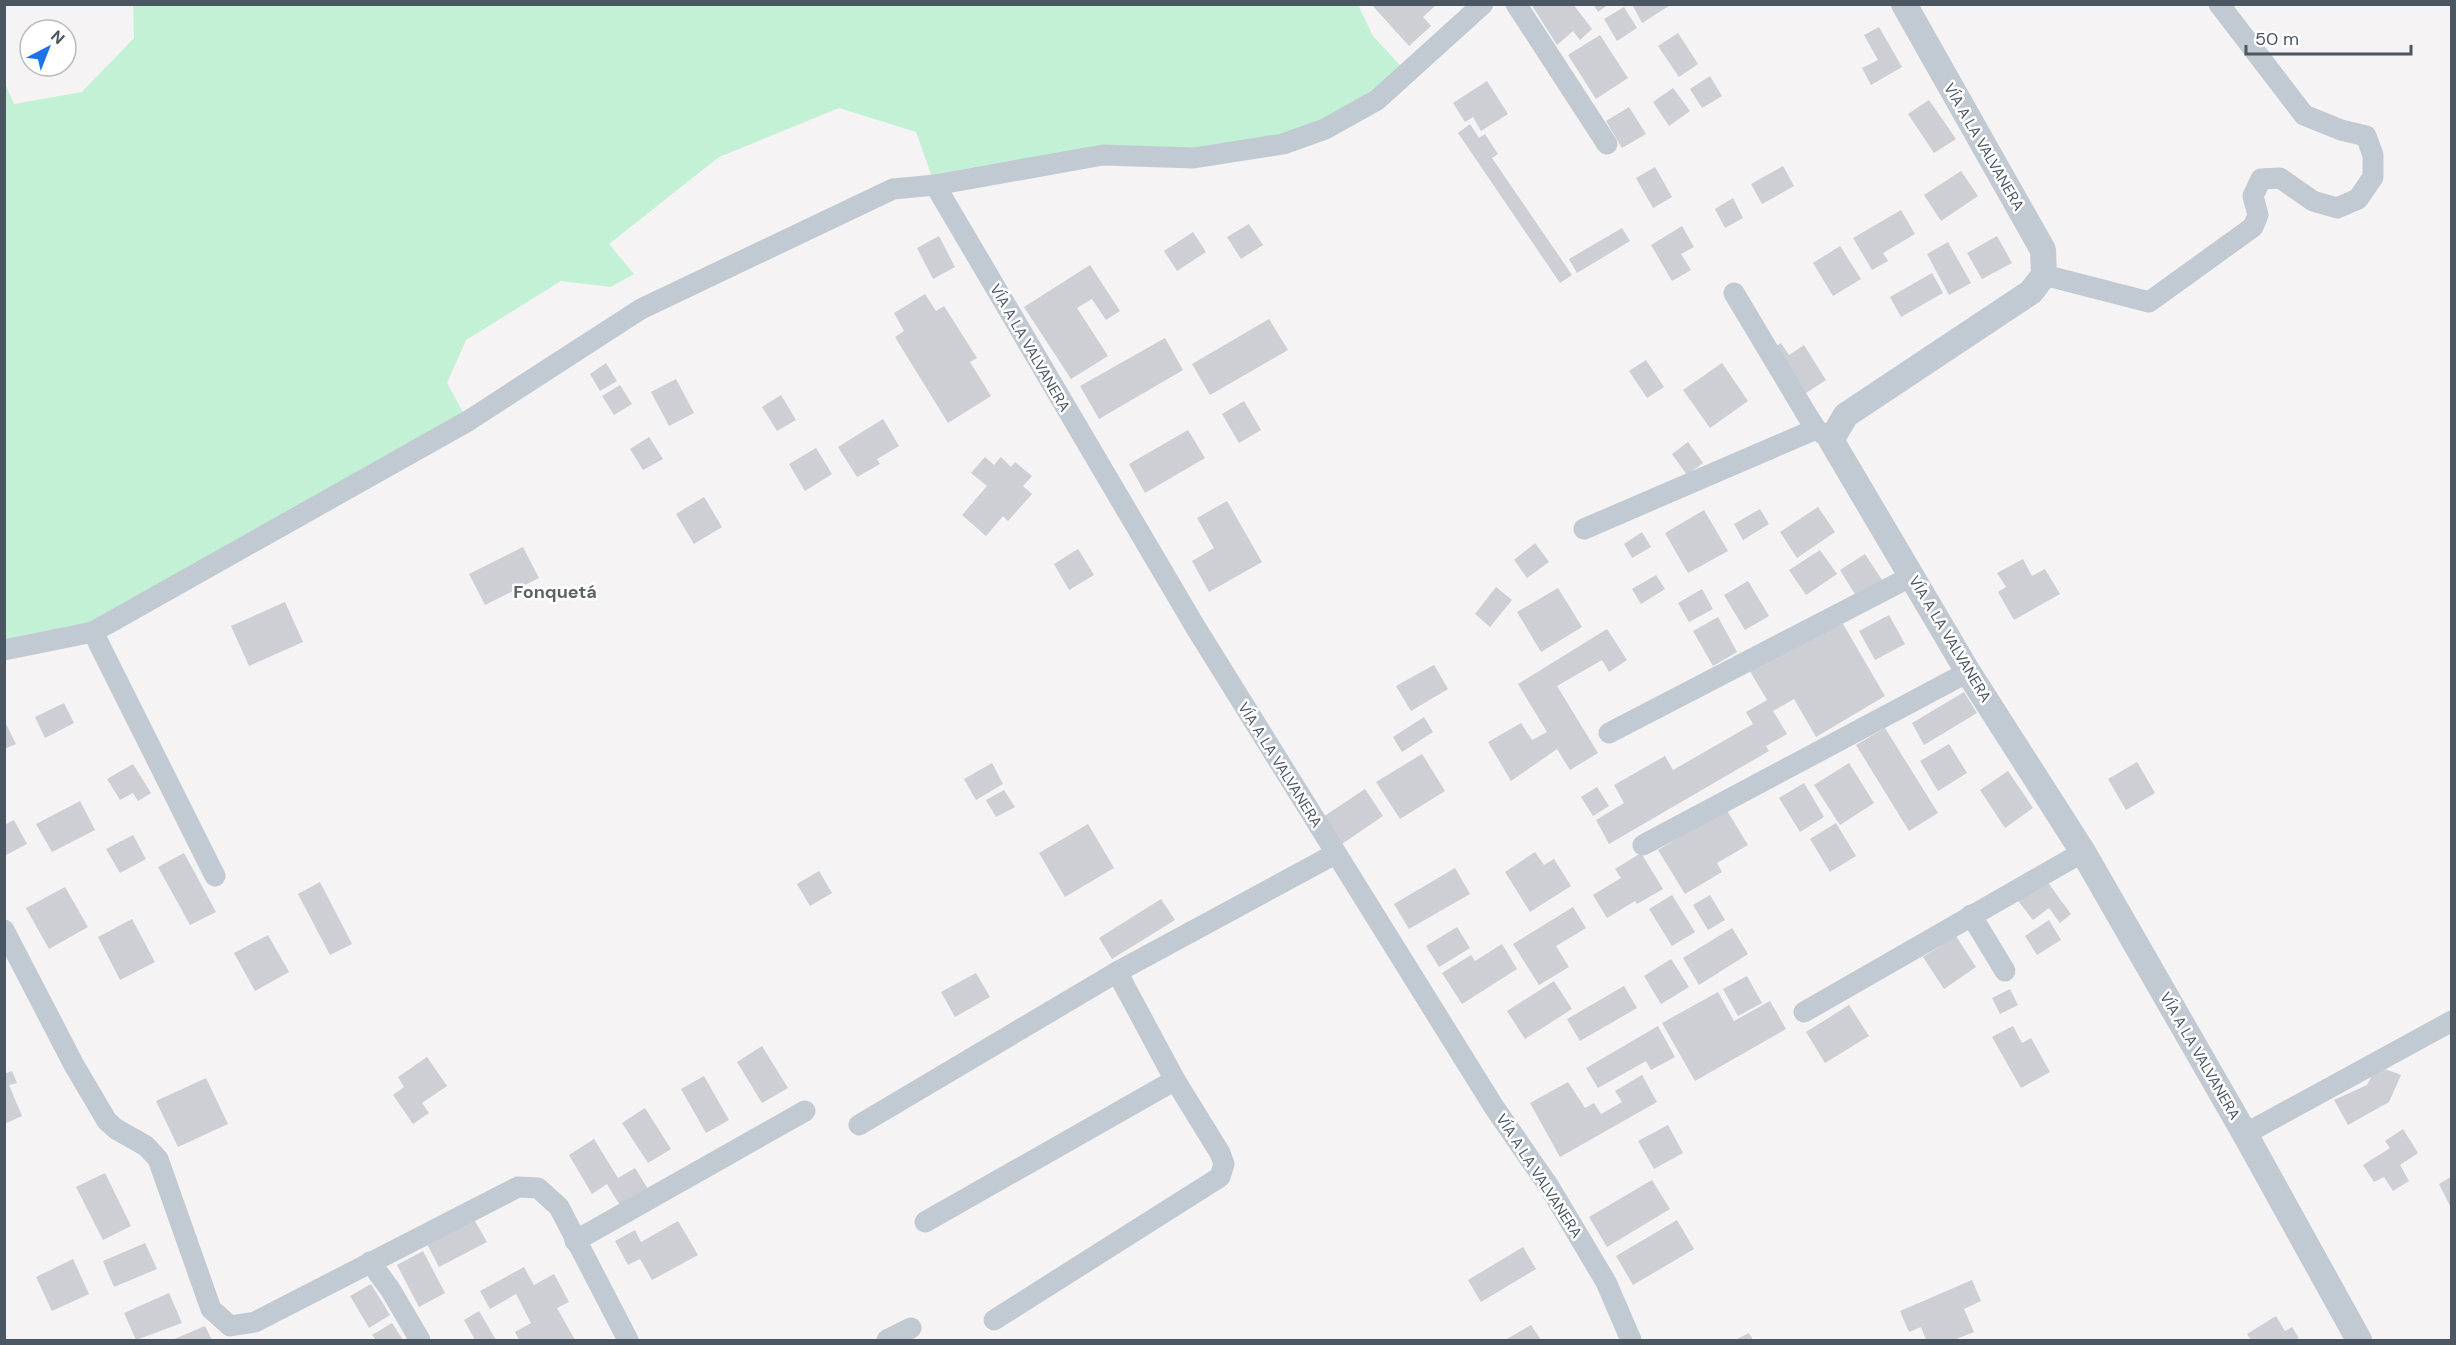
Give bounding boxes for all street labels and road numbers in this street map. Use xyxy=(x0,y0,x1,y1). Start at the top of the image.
street label: VÍA A LA VALVANERA xyxy=(1939,80,2029,214)
street label: VÍA A LA VALVANERA xyxy=(985,281,1075,415)
street label: VÍA A LA VALVANERA xyxy=(1904,572,1996,706)
street label: VÍA A LA VALVANERA xyxy=(1233,699,1327,831)
street label: VÍA A LA VALVANERA xyxy=(2155,989,2245,1123)
street label: VÍA A LA VALVANERA xyxy=(1491,1110,1587,1242)

